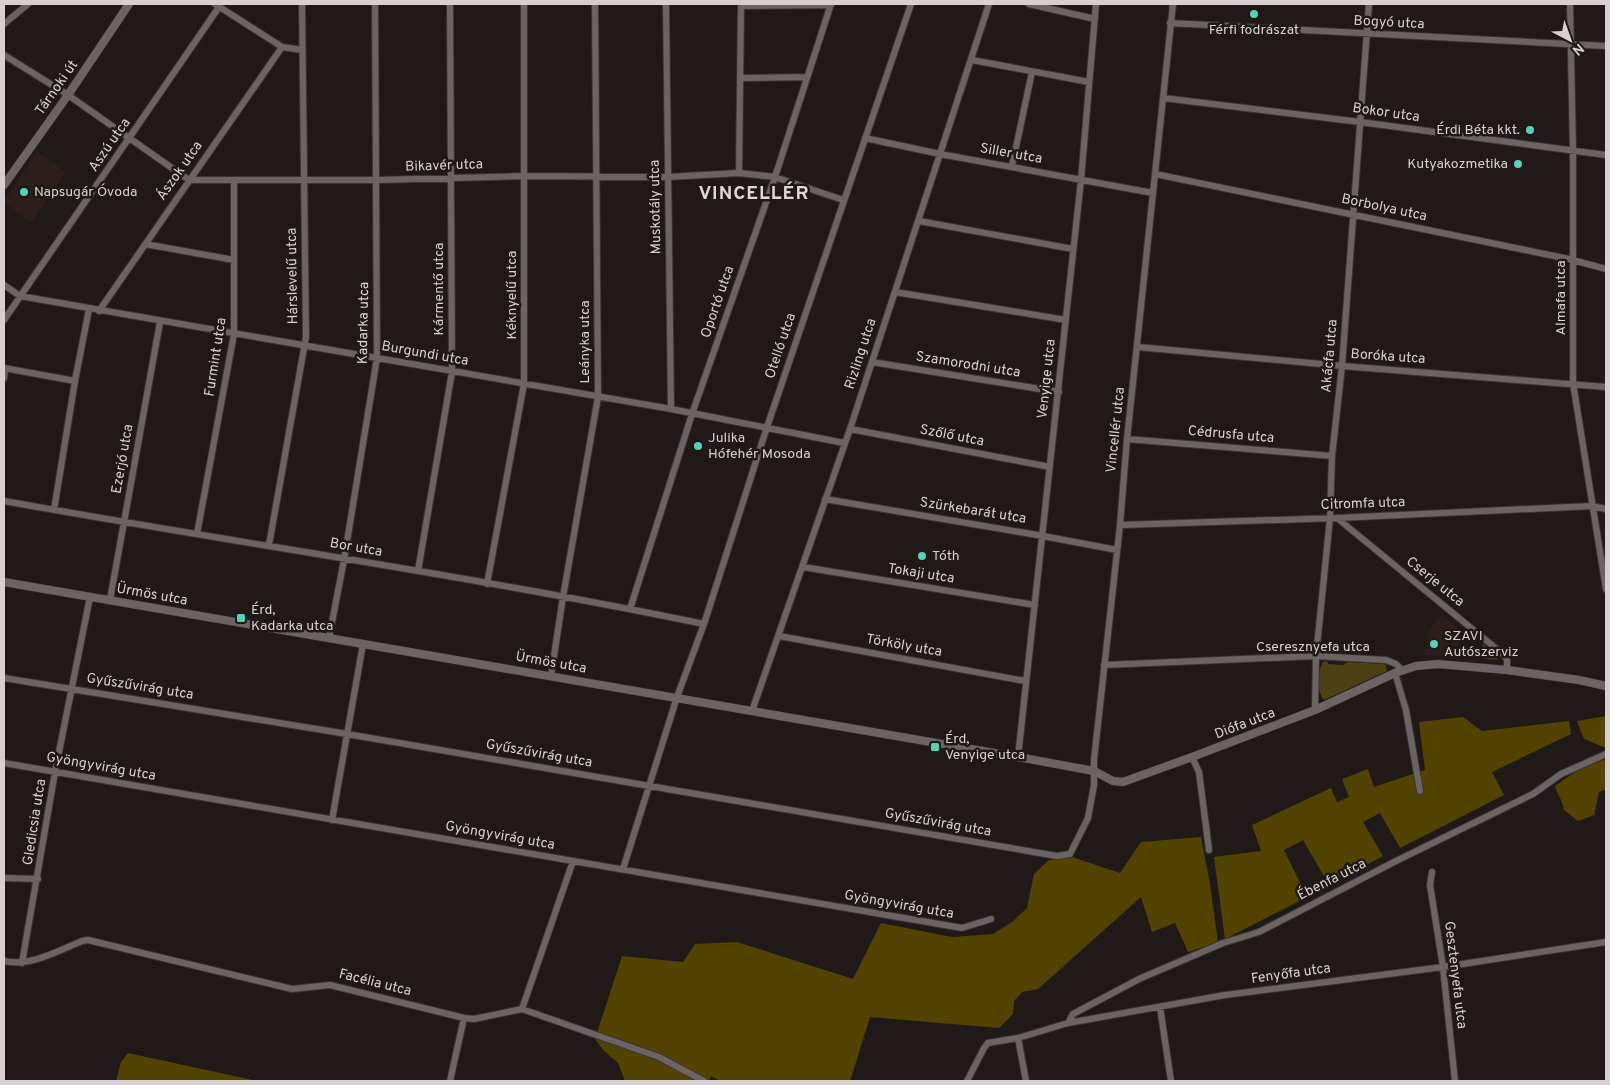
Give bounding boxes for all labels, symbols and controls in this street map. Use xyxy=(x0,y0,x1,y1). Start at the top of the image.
marker: Férfi fodrászat xyxy=(1248,8,1260,20)
street label: Bogyó utca xyxy=(1353,13,1425,33)
north arrow xyxy=(1545,15,1595,65)
place label: Férfi fodrászat xyxy=(1209,22,1299,39)
text: N xyxy=(1568,39,1587,58)
street label: Tárnoki út xyxy=(32,57,82,119)
street label: Bokor utca xyxy=(1351,100,1421,126)
street label: Aszú utca xyxy=(85,115,135,175)
place label: Érdi Béta kkt. xyxy=(1436,121,1520,139)
marker: Érdi Béta kkt. xyxy=(1524,124,1536,136)
street label: Ászok utca xyxy=(153,137,207,204)
street label: Siller utca xyxy=(979,140,1043,168)
street label: Bikavér utca xyxy=(405,156,483,176)
place label: Kutyakozmetika xyxy=(1407,156,1508,173)
marker: Kutyakozmetika xyxy=(1512,158,1524,170)
street label: Muskotály utca xyxy=(647,160,665,254)
district label: VINCELLÉR xyxy=(699,181,809,206)
place label: Napsugár Óvoda xyxy=(34,183,137,201)
marker: Napsugár Óvoda xyxy=(18,186,30,198)
street label: Borbolya utca xyxy=(1340,191,1428,225)
street label: Hárslevelű utca xyxy=(284,228,302,324)
street label: Kármentő utca xyxy=(431,243,448,335)
street label: Kéknyelű utca xyxy=(504,251,521,339)
street label: Almafa utca xyxy=(1553,261,1570,336)
street label: Oportó utca xyxy=(698,264,738,340)
street label: Kadarka utca xyxy=(355,282,373,364)
street label: Leányka utca xyxy=(577,301,594,383)
street label: Otelló utca xyxy=(762,311,800,381)
street label: Furmint utca xyxy=(201,316,231,398)
street label: Rizling utca xyxy=(842,316,880,392)
street label: Akácfa utca xyxy=(1318,319,1342,393)
street label: Burgundi utca xyxy=(380,338,470,370)
street label: Venyige utca xyxy=(1034,338,1060,420)
street label: Boróka utca xyxy=(1350,346,1426,368)
street label: Szamorodni utca xyxy=(914,348,1022,382)
street label: Vincellér utca xyxy=(1103,386,1129,474)
street label: Szőlő utca xyxy=(918,421,986,451)
street label: Ezerjó utca xyxy=(109,423,137,495)
street label: Cédrusfa utca xyxy=(1187,423,1275,447)
place label: Julika Hófehér Mosoda xyxy=(708,430,811,463)
marker: Julika Hófehér Mosoda xyxy=(692,440,704,452)
street label: Szürkebarát utca xyxy=(919,494,1027,528)
street label: Citromfa utca xyxy=(1320,494,1406,514)
street label: Bor utca xyxy=(328,535,384,561)
place label: Tóth xyxy=(932,548,960,565)
marker: Tóth xyxy=(916,550,928,562)
street label: Cserje utca xyxy=(1402,553,1468,611)
street label: Tokaji utca xyxy=(886,560,956,588)
street label: Ürmös utca xyxy=(115,579,189,610)
place label: Érd, Kadarka utca xyxy=(251,601,333,635)
marker: Érd, Kadarka utca xyxy=(235,612,247,624)
place label: SZAVI Autószerviz xyxy=(1444,628,1519,661)
street label: Törköly utca xyxy=(865,631,943,661)
marker: SZAVI Autószerviz xyxy=(1428,638,1440,650)
street label: Cseresznyefa utca xyxy=(1256,639,1370,656)
street label: Ürmös utca xyxy=(514,647,588,678)
street label: Gyűszűvirág utca xyxy=(85,670,195,704)
street label: Diófa utca xyxy=(1212,705,1278,743)
place label: Érd, Venyige utca xyxy=(945,730,1025,764)
street label: Gyűszűvirág utca xyxy=(484,736,594,772)
marker: Érd, Venyige utca xyxy=(929,741,941,753)
street label: Gyöngyvirág utca xyxy=(45,749,157,785)
street label: Gledicsia utca xyxy=(20,778,50,866)
street label: Gyűszűvirág utca xyxy=(883,805,993,841)
street label: Gyöngyvirág utca xyxy=(444,818,556,854)
street label: Ébenfa utca xyxy=(1294,855,1369,905)
street label: Gyöngyvirág utca xyxy=(843,887,955,923)
street label: Gesztenyefa utca xyxy=(1440,920,1470,1030)
street label: Fenyőfa utca xyxy=(1250,960,1332,988)
street label: Facélia utca xyxy=(337,966,413,1000)

